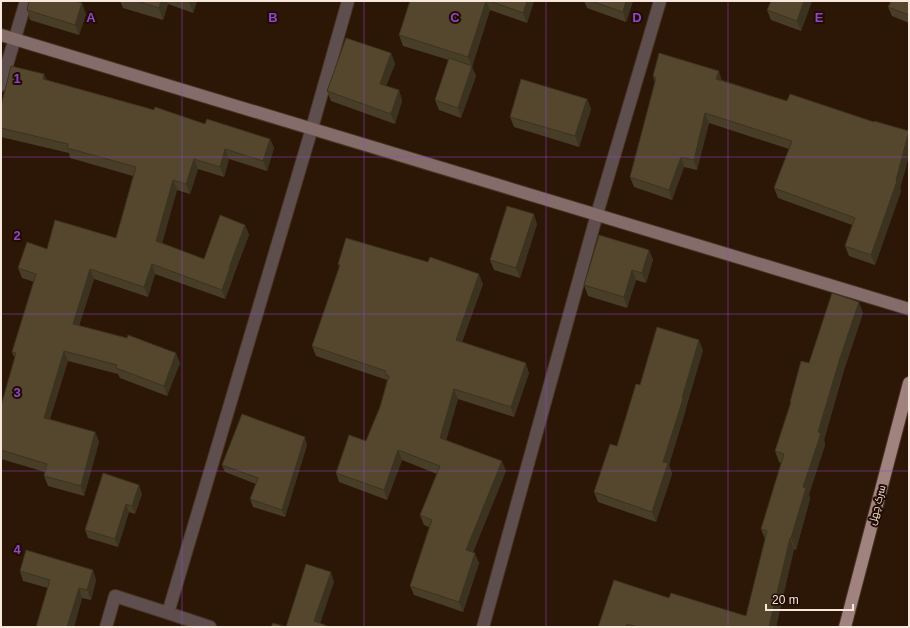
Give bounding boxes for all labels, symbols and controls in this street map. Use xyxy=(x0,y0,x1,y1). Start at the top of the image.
text: A xyxy=(86,10,96,25)
text: B xyxy=(268,10,278,25)
text: C xyxy=(450,10,460,25)
text: D xyxy=(632,10,642,25)
text: E xyxy=(815,10,824,25)
text: 1 xyxy=(13,71,21,86)
text: 2 xyxy=(13,228,21,243)
text: 3 xyxy=(13,385,21,400)
street label: سرک چهل xyxy=(866,484,889,526)
text: 4 xyxy=(13,542,21,557)
scale bar xyxy=(766,586,853,612)
text: 20 m xyxy=(772,593,799,607)

